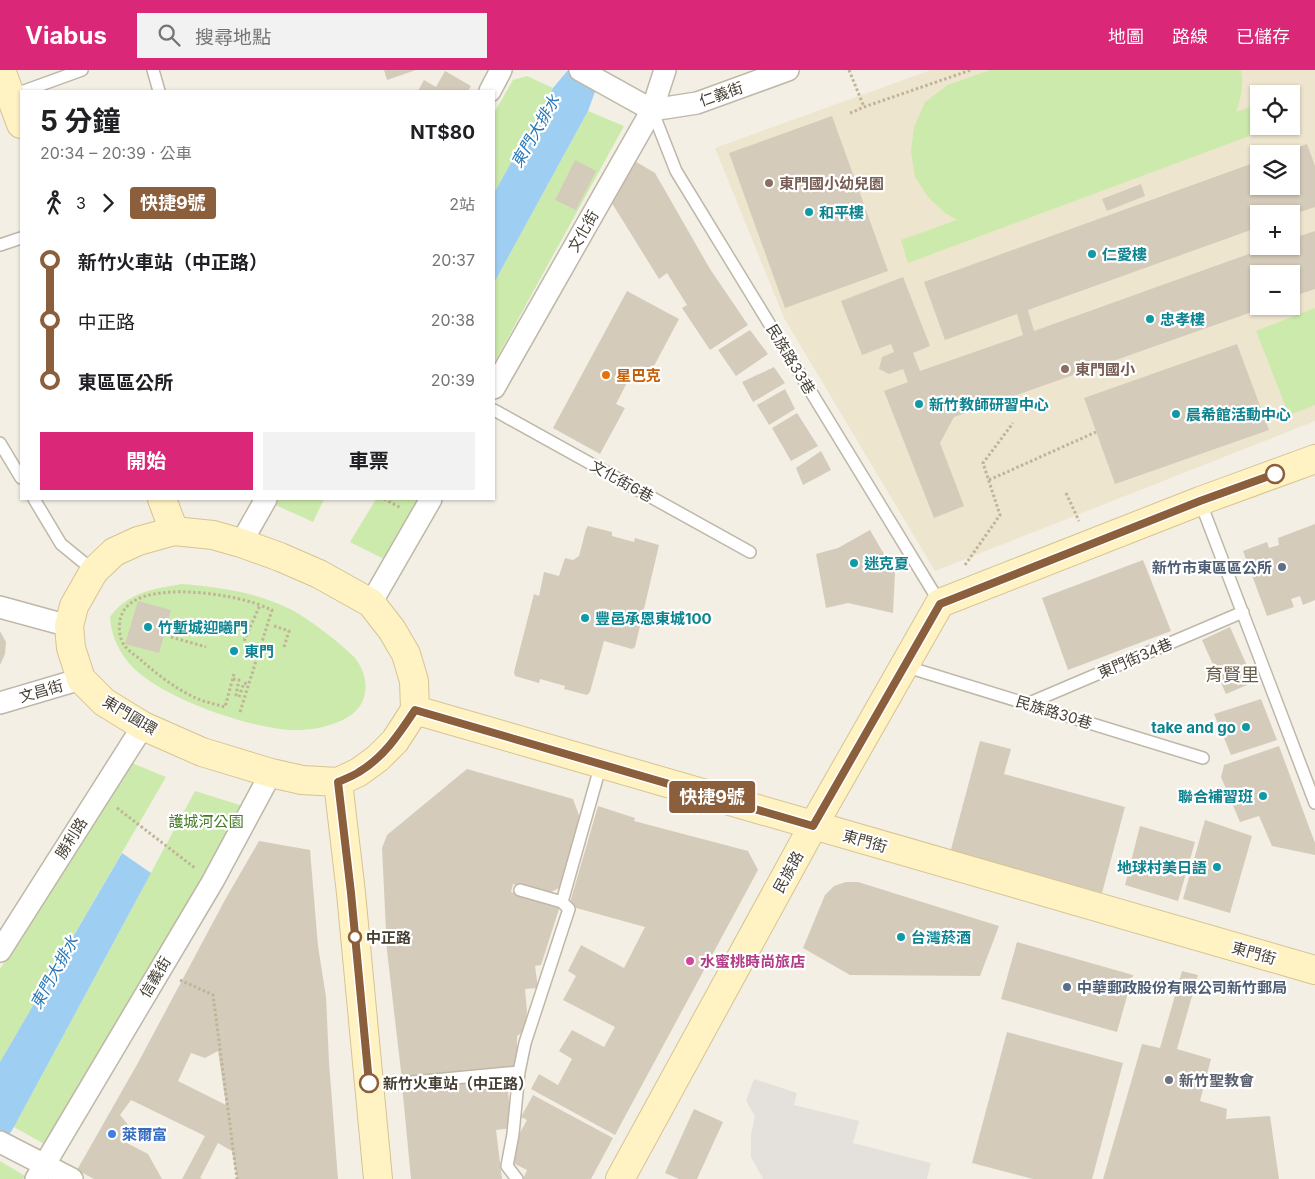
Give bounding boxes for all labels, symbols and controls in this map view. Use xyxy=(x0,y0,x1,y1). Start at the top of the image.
search box xyxy=(137,13,487,58)
text: Viabus xyxy=(25,21,107,50)
icon: search xyxy=(155,21,183,49)
text: 搜尋地點 xyxy=(195,26,271,49)
text: 地圖 xyxy=(1108,26,1144,47)
text: 路線 xyxy=(1172,26,1208,47)
text: 已儲存 xyxy=(1236,26,1290,47)
street label: 仁義街 xyxy=(697,78,745,110)
map controls xyxy=(1250,85,1300,315)
button: locate xyxy=(1250,85,1300,135)
water label: 東門大排水 xyxy=(506,90,564,171)
text: 5 分鐘 xyxy=(40,104,121,138)
text: NT$80 xyxy=(410,121,475,144)
text: 20:34 – 20:39 · 公車 xyxy=(40,143,192,163)
button: layers xyxy=(1250,145,1300,195)
place label: 東門國小幼兒園 xyxy=(779,174,884,193)
marker: 東門國小幼兒園 xyxy=(763,177,775,189)
icon: walk xyxy=(40,189,68,217)
icon: forward xyxy=(94,189,122,217)
text: 快捷9號 xyxy=(140,192,206,213)
text: 3 xyxy=(76,193,86,213)
text: 2站 xyxy=(449,194,475,214)
place label: 和平樓 xyxy=(819,203,864,222)
button: + xyxy=(1250,205,1300,255)
marker: 和平樓 xyxy=(803,206,815,218)
street label: 文化街 xyxy=(564,207,602,255)
place label: 仁愛樓 xyxy=(1102,245,1147,264)
marker: 仁愛樓 xyxy=(1086,248,1098,260)
text: 20:37 xyxy=(432,250,475,270)
text: 新竹火車站（中正路） xyxy=(78,251,268,274)
button: − xyxy=(1250,265,1300,315)
text: 20:38 xyxy=(431,310,475,330)
place label: 忠孝樓 xyxy=(1160,310,1205,329)
text: 中正路 xyxy=(78,311,135,334)
marker: 忠孝樓 xyxy=(1144,313,1156,325)
street label: 民族路33巷 xyxy=(763,320,819,398)
place label: 東門國小 xyxy=(1075,360,1136,379)
marker: 東門國小 xyxy=(1059,363,1071,375)
place label: 星巴克 xyxy=(616,366,661,385)
marker: 星巴克 xyxy=(600,369,612,381)
text: 20:39 xyxy=(431,370,475,390)
text: 東區區公所 xyxy=(78,371,173,394)
place label: 新竹教師研習中心 xyxy=(929,395,1049,414)
marker: 新竹教師研習中心 xyxy=(913,398,925,410)
place label: 晨希館活動中心 xyxy=(1186,405,1291,424)
marker: 晨希館活動中心 xyxy=(1170,408,1182,420)
button: 開始 xyxy=(40,432,253,490)
button: 車票 xyxy=(263,432,475,490)
street label: 文化街6巷 xyxy=(587,456,657,506)
unlabelled marker xyxy=(1265,464,1285,484)
place label: 迷克夏 xyxy=(864,554,909,573)
marker: 迷克夏 xyxy=(848,557,860,569)
place label: 新竹市東區區公所 xyxy=(1152,558,1272,577)
marker: 新竹市東區區公所 xyxy=(1276,561,1288,573)
place label: 豐邑承恩東城100 xyxy=(595,609,712,628)
marker: 豐邑承恩東城100 xyxy=(579,612,591,624)
place label: 竹塹城迎曦門 xyxy=(158,618,248,637)
marker: 竹塹城迎曦門 xyxy=(142,621,154,633)
street label: 東門街34巷 xyxy=(1095,634,1175,682)
place label: 東門 xyxy=(244,642,274,661)
marker: 東門 xyxy=(228,645,240,657)
district label: 育賢里 xyxy=(1205,664,1259,685)
street label: 文昌街 xyxy=(17,676,65,706)
street label: 東門圓環 xyxy=(99,691,161,739)
street label: 民族路30巷 xyxy=(1014,691,1094,733)
place label: take and go xyxy=(1151,718,1236,737)
marker: take and go xyxy=(1240,721,1252,733)
line badge: 快捷9號 xyxy=(677,781,747,813)
text: 快捷9號 xyxy=(679,786,745,807)
place label: 聯合補習班 xyxy=(1178,787,1253,806)
marker: 聯合補習班 xyxy=(1257,790,1269,802)
park label: 護城河公園 xyxy=(168,812,244,831)
street label: 勝利路 xyxy=(51,814,91,862)
street label: 東門街 xyxy=(841,826,889,856)
street label: 民族路 xyxy=(769,848,807,896)
place label: 地球村美日語 xyxy=(1117,858,1207,877)
marker: 地球村美日語 xyxy=(1211,861,1223,873)
place label: 中正路 xyxy=(366,928,411,947)
place label: 台灣菸酒 xyxy=(911,928,971,947)
marker: 中正路 xyxy=(348,930,362,944)
water label: 東門大排水 xyxy=(26,931,83,1012)
marker: 台灣菸酒 xyxy=(895,931,907,943)
street label: 東門街 xyxy=(1230,938,1278,968)
place label: 水蜜桃時尚旅店 xyxy=(700,952,805,971)
street label: 信義街 xyxy=(135,953,175,1001)
marker: 水蜜桃時尚旅店 xyxy=(684,955,696,967)
place label: 中華郵政股份有限公司新竹郵局 xyxy=(1077,978,1287,997)
marker: 中華郵政股份有限公司新竹郵局 xyxy=(1061,981,1073,993)
place label: 新竹聖教會 xyxy=(1179,1071,1254,1090)
marker: 新竹火車站（中正路） xyxy=(359,1073,379,1093)
place label: 新竹火車站（中正路） xyxy=(383,1074,533,1093)
marker: 新竹聖教會 xyxy=(1163,1074,1175,1086)
place label: 萊爾富 xyxy=(122,1125,167,1144)
marker: 萊爾富 xyxy=(106,1128,118,1140)

